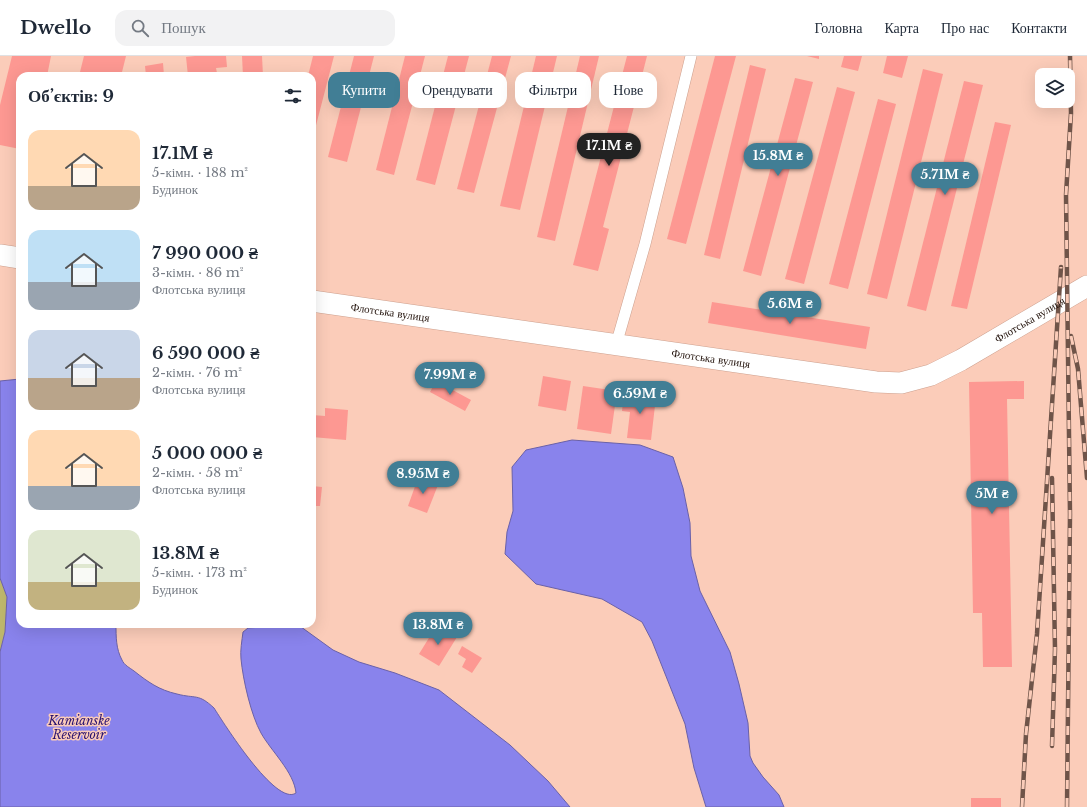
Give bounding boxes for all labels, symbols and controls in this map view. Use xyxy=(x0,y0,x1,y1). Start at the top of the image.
search box xyxy=(115,10,395,46)
text: Dwello xyxy=(20,16,91,39)
icon: search xyxy=(129,17,151,39)
text: Пошук xyxy=(161,18,206,37)
text: Головна xyxy=(814,19,862,37)
text: Карта xyxy=(884,19,919,37)
text: Про нас xyxy=(941,19,989,37)
text: Контакти xyxy=(1011,19,1067,37)
map controls xyxy=(1035,68,1075,108)
button: layers xyxy=(1035,68,1075,108)
chip: Купити xyxy=(328,72,400,108)
chip: Орендувати xyxy=(408,72,507,108)
chip: Фільтри xyxy=(515,72,591,108)
chip: Нове xyxy=(599,72,657,108)
icon: filters xyxy=(282,85,304,107)
text: Об’єктів: 9 xyxy=(28,86,114,107)
pin: 17.1M ₴ xyxy=(572,133,646,167)
text: 17.1M ₴ xyxy=(586,137,632,154)
text: 17.1M ₴ xyxy=(152,143,213,164)
pin: 15.8M ₴ xyxy=(741,143,815,177)
icon: home xyxy=(60,146,108,194)
text: 15.8M ₴ xyxy=(753,147,803,164)
pin: 5.71M ₴ xyxy=(908,162,982,196)
text: 5-кімн. · 188 m² xyxy=(152,164,248,181)
text: 5.71M ₴ xyxy=(920,166,970,183)
text: Будинок xyxy=(152,181,198,198)
text: 7 990 000 ₴ xyxy=(152,243,258,264)
icon: home xyxy=(60,246,108,294)
text: 3-кімн. · 86 m² xyxy=(152,264,243,281)
text: Флотська вулиця xyxy=(152,281,246,298)
pin: 5.6M ₴ xyxy=(757,291,823,325)
street label: Флотська вулиця xyxy=(992,294,1067,346)
text: 5.6M ₴ xyxy=(767,295,813,312)
street label: Флотська вулиця xyxy=(350,300,430,325)
text: 6 590 000 ₴ xyxy=(152,343,259,364)
icon: home xyxy=(60,346,108,394)
street label: Флотська вулиця xyxy=(671,346,751,371)
pin: 7.99M ₴ xyxy=(413,362,487,396)
text: 2-кімн. · 76 m² xyxy=(152,364,242,381)
text: 7.99M ₴ xyxy=(424,366,476,383)
text: Флотська вулиця xyxy=(152,381,246,398)
pin: 6.59M ₴ xyxy=(603,381,677,415)
text: 6.59M ₴ xyxy=(613,385,667,402)
text: 5 000 000 ₴ xyxy=(152,443,262,464)
icon: home xyxy=(60,446,108,494)
pin: 8.95M ₴ xyxy=(386,461,460,495)
text: 2-кімн. · 58 m² xyxy=(152,464,242,481)
text: 8.95M ₴ xyxy=(396,465,450,482)
text: Флотська вулиця xyxy=(152,481,246,498)
pin: 5M ₴ xyxy=(968,481,1016,515)
text: 5M ₴ xyxy=(975,485,1009,502)
text: 13.8M ₴ xyxy=(152,543,219,564)
icon: home xyxy=(60,546,108,594)
text: 5-кімн. · 173 m² xyxy=(152,564,247,581)
text: Будинок xyxy=(152,581,198,598)
pin: 13.8M ₴ xyxy=(401,612,475,646)
text: 13.8M ₴ xyxy=(412,616,464,633)
water label: Kamianske Reservoir xyxy=(47,713,110,742)

